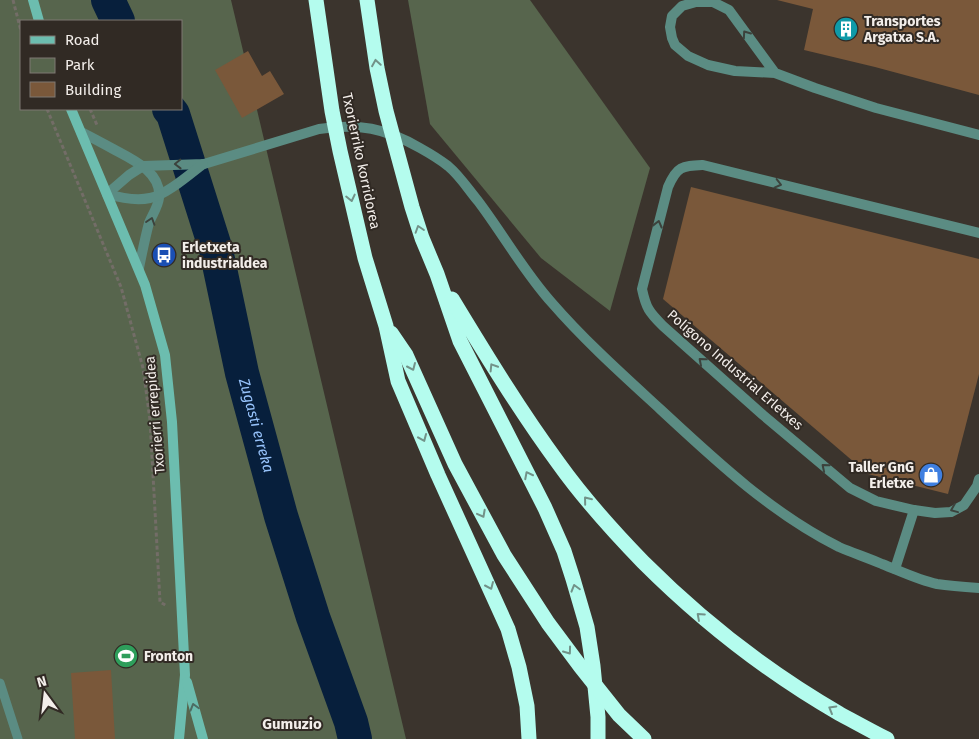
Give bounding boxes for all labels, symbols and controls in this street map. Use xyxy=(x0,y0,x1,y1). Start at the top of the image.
place label: Transportes Argatxa S.A. xyxy=(863,13,941,46)
building icon: Transportes Argatxa S.A. xyxy=(833,16,859,42)
legend xyxy=(20,20,182,110)
one-way arrow xyxy=(743,30,752,40)
text: Road xyxy=(65,31,100,49)
text: Park xyxy=(65,56,95,74)
one-way arrow xyxy=(372,59,382,68)
text: Building xyxy=(65,81,121,99)
street label: Txorierriko korridorea xyxy=(338,91,384,231)
one-way arrow xyxy=(174,159,182,170)
one-way arrow xyxy=(774,178,783,189)
one-way arrow xyxy=(345,194,356,202)
one-way arrow xyxy=(145,217,155,226)
one-way arrow xyxy=(652,220,663,229)
one-way arrow xyxy=(415,225,425,233)
place label: Erletxeta industrialdea xyxy=(182,239,268,272)
bus stop icon: Erletxeta industrialdea xyxy=(151,242,177,268)
street label: Polígono Industrial Erletxes xyxy=(664,306,807,434)
street label: Txorierri errepidea xyxy=(141,355,169,475)
one-way arrow xyxy=(698,357,707,366)
one-way arrow xyxy=(405,362,416,371)
one-way arrow xyxy=(490,363,500,372)
water label: Zugasti erreka xyxy=(235,375,278,474)
one-way arrow xyxy=(416,433,427,442)
place label: Taller GnG Erletxe xyxy=(849,459,914,492)
shop icon: Taller GnG Erletxe xyxy=(918,462,944,488)
one-way arrow xyxy=(821,463,830,472)
one-way arrow xyxy=(525,472,535,481)
one-way arrow xyxy=(583,496,592,505)
one-way arrow xyxy=(951,503,960,513)
one-way arrow xyxy=(476,508,486,517)
one-way arrow xyxy=(483,581,494,590)
one-way arrow xyxy=(571,584,581,592)
one-way arrow xyxy=(697,612,706,621)
sports icon: Fronton xyxy=(113,643,139,669)
one-way arrow xyxy=(563,645,571,654)
place label: Fronton xyxy=(144,648,193,665)
north arrow xyxy=(20,669,70,719)
text: N xyxy=(35,673,48,691)
one-way arrow xyxy=(190,703,200,712)
one-way arrow xyxy=(829,706,838,716)
district label: Gumuzio xyxy=(262,715,322,733)

